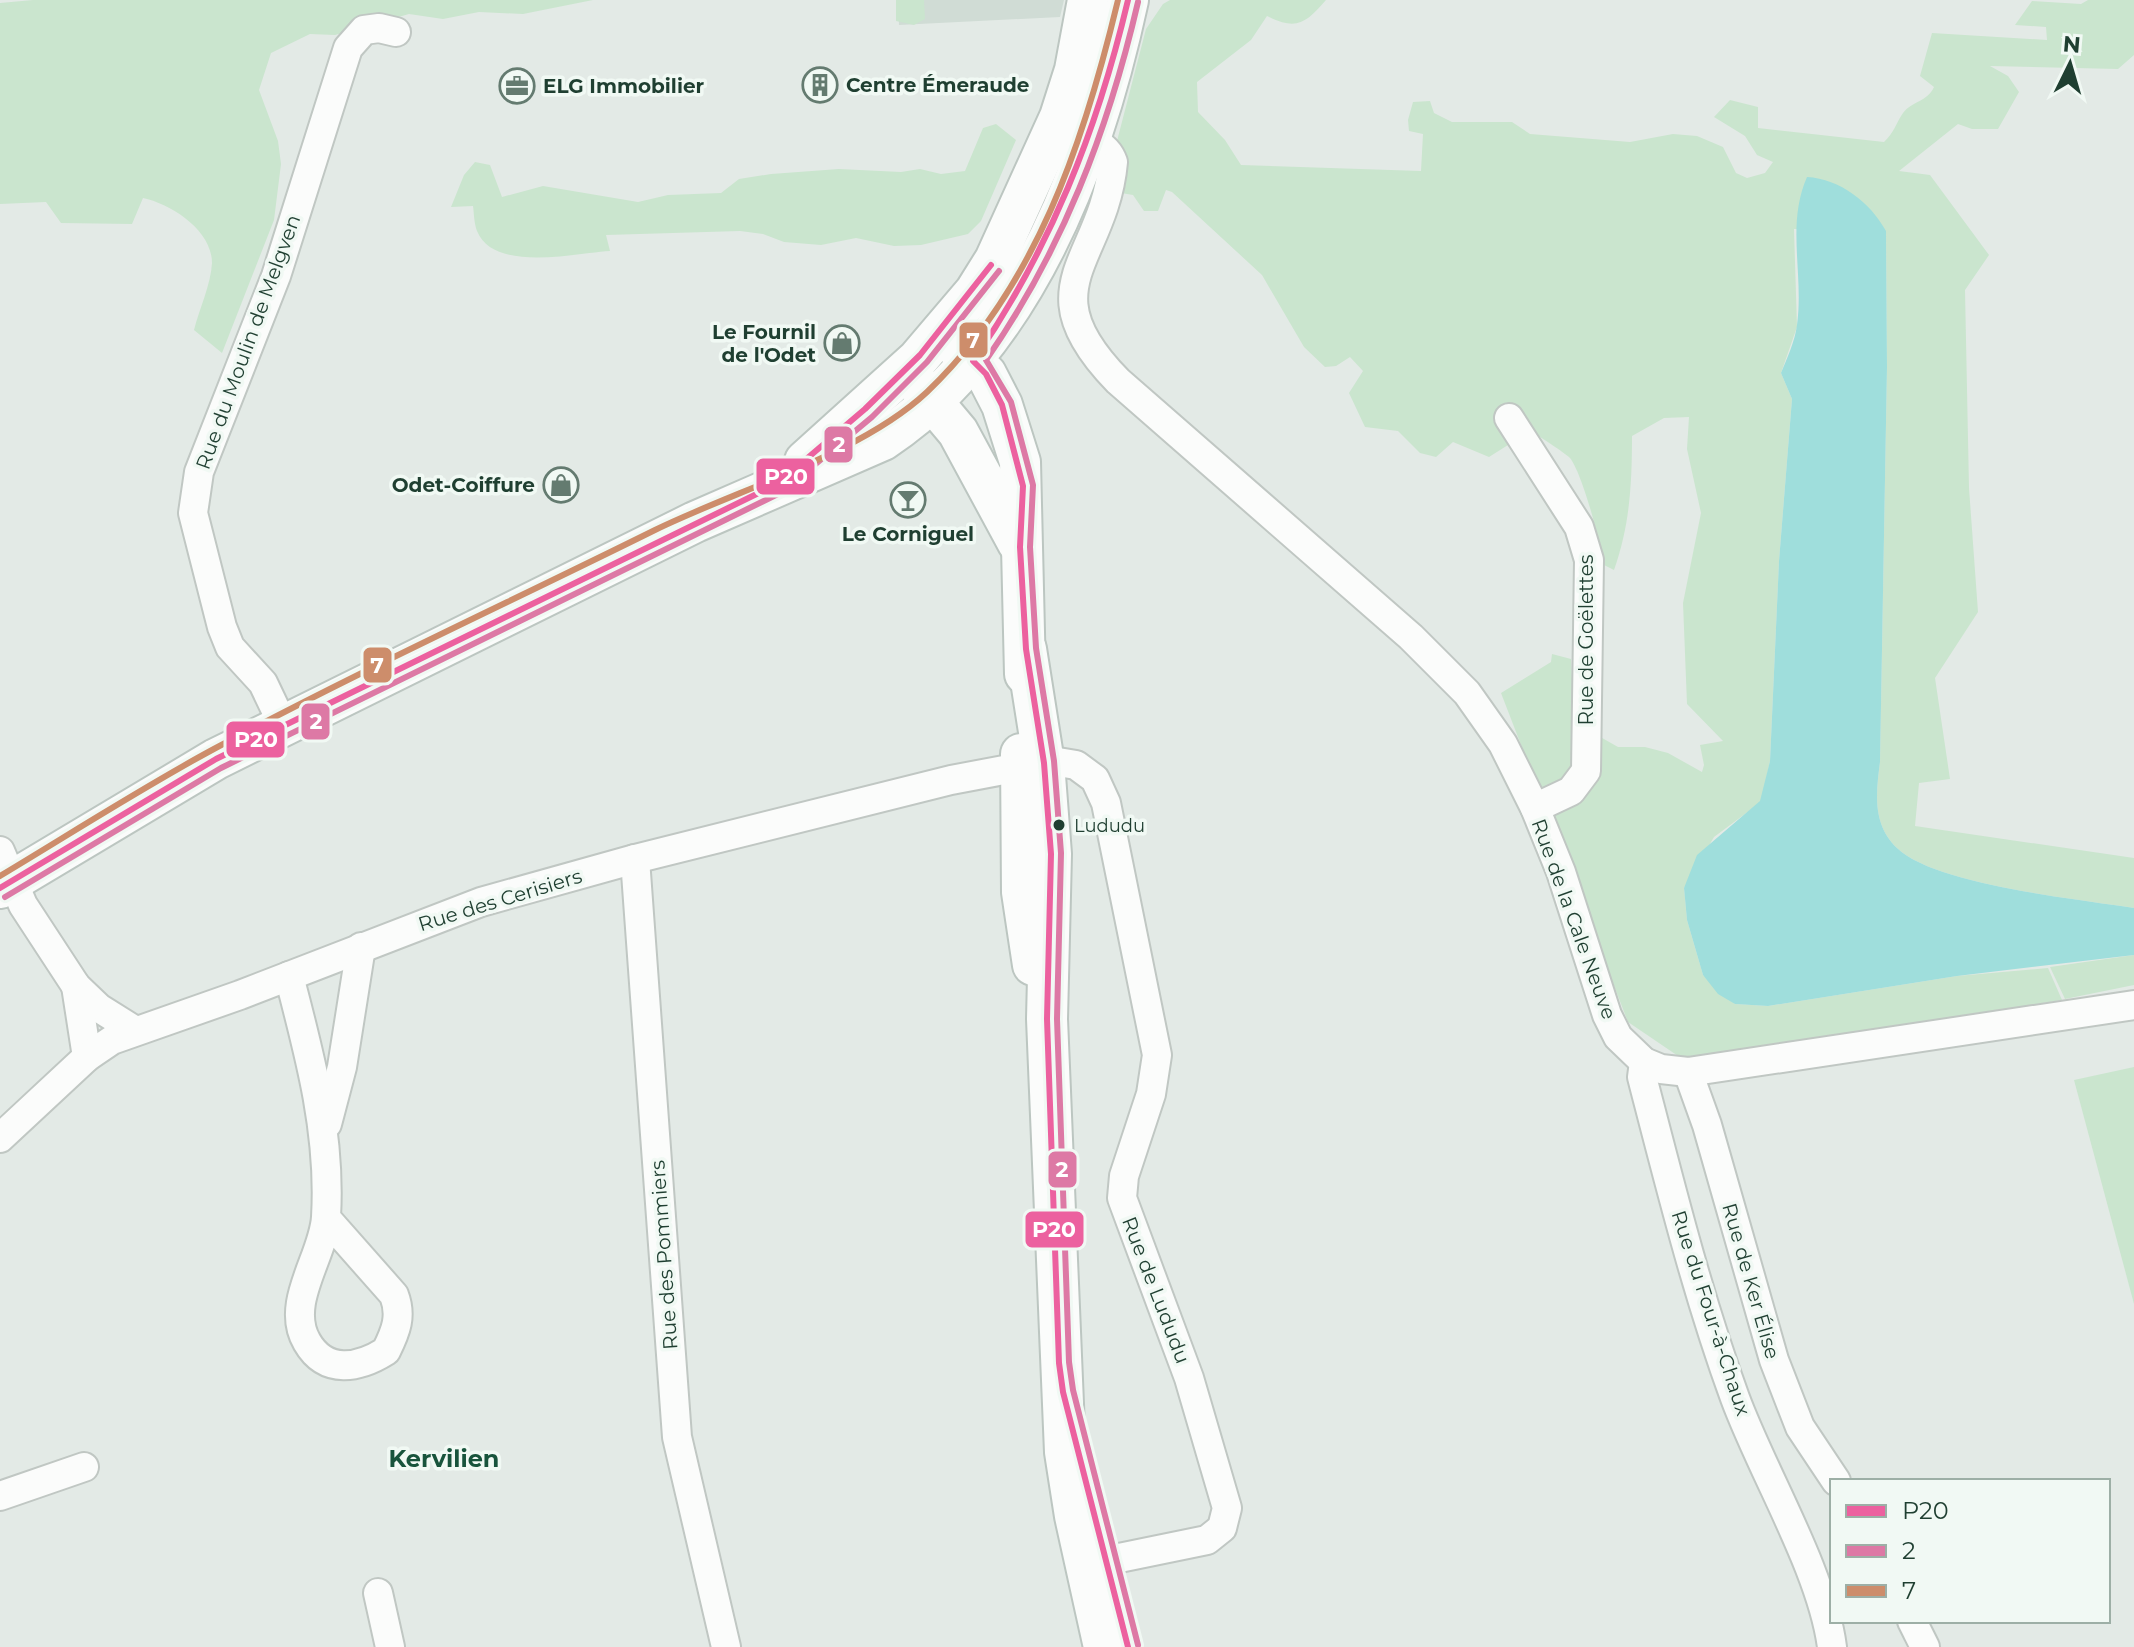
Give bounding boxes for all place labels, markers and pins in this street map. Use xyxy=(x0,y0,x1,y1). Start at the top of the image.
building icon: Centre Émeraude xyxy=(801,66,839,104)
office icon: ELG Immobilier xyxy=(498,67,536,105)
place label: Centre Émeraude xyxy=(846,73,1029,97)
place label: ELG Immobilier xyxy=(543,74,705,98)
place label: Le Fournil de l'Odet xyxy=(712,320,816,367)
shop icon: Le Fournil de l'Odet xyxy=(823,324,861,362)
shop icon: Odet-Coiffure xyxy=(542,466,580,504)
place label: Odet-Coiffure xyxy=(392,473,535,497)
bar icon: Le Corniguel xyxy=(889,481,927,519)
place label: Le Corniguel xyxy=(842,522,974,546)
place label: Lududu xyxy=(1074,815,1145,837)
marker: Lududu xyxy=(1051,817,1067,833)

